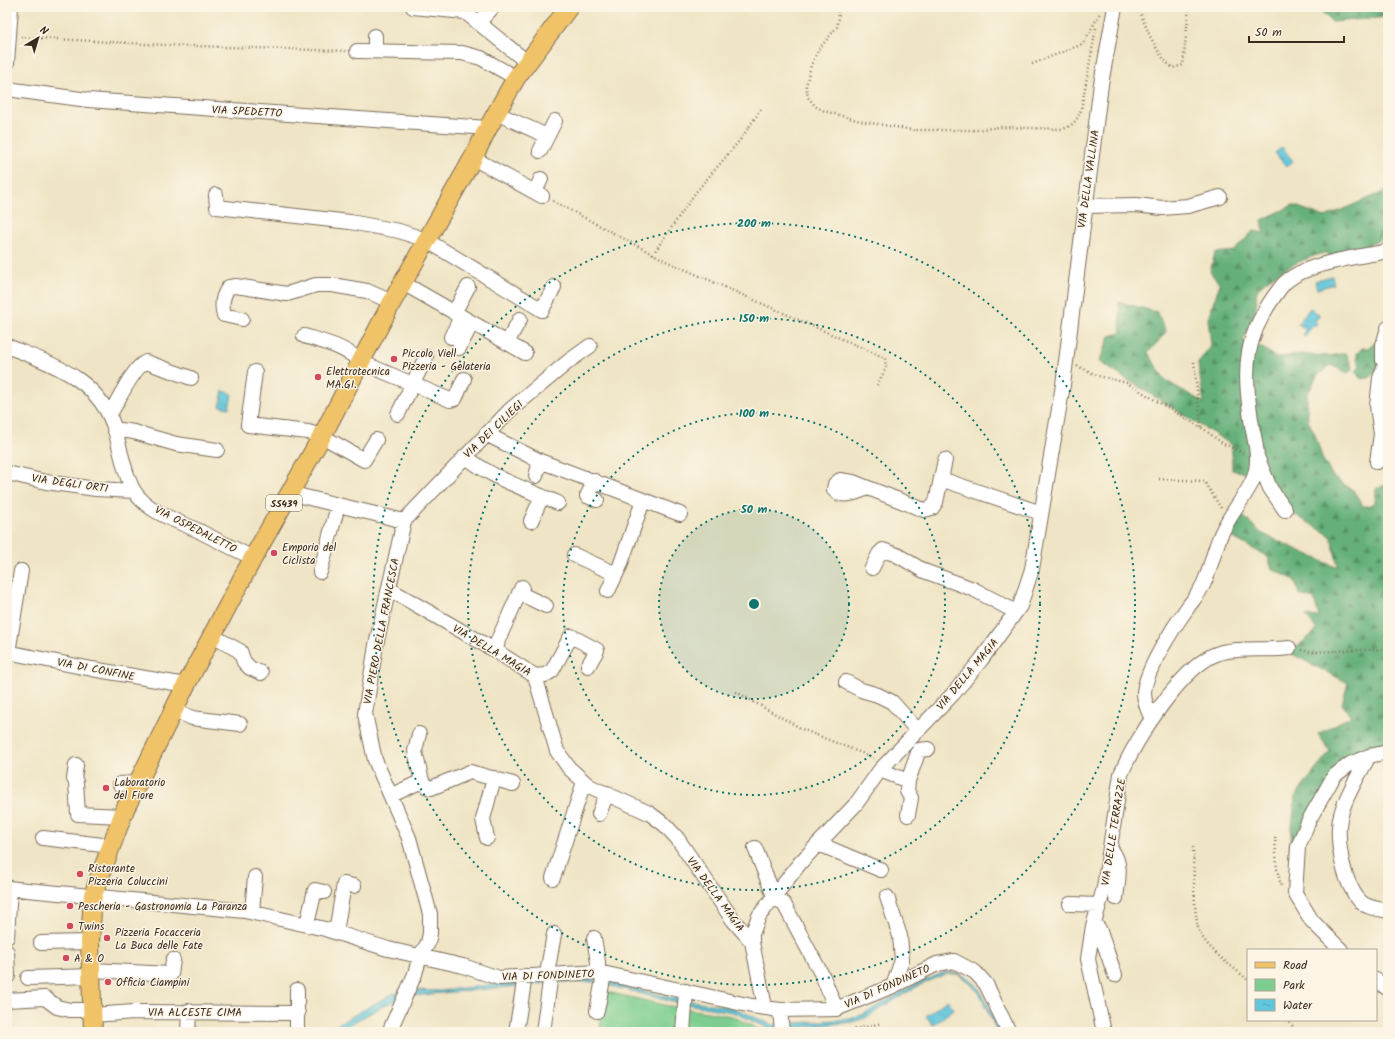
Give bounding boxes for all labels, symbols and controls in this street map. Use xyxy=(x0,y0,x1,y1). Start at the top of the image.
north arrow xyxy=(18,18,58,58)
scale bar xyxy=(1249,18,1344,44)
text: N xyxy=(35,22,52,40)
text: 50 m xyxy=(1255,23,1282,42)
street label: VIA SPEDETTO xyxy=(211,101,283,123)
street label: VIA DELLA VALLINA xyxy=(1073,129,1105,229)
text: 200 m xyxy=(737,214,771,233)
text: 150 m xyxy=(739,309,769,328)
place label: Piccolo Viell Pizzeria - Gelateria xyxy=(402,345,491,376)
marker: Piccolo Viell Pizzeria - Gelateria xyxy=(389,354,399,364)
place label: Elettrotecnica MA.GI. xyxy=(326,363,390,394)
marker: Elettrotecnica MA.GI. xyxy=(313,372,323,382)
street label: VIA DEI CILIEGI xyxy=(459,396,528,463)
text: 100 m xyxy=(739,404,769,423)
street label: VIA DEGLI ORTI xyxy=(31,470,109,498)
road number: SS439 xyxy=(266,495,302,511)
text: 50 m xyxy=(740,500,768,519)
street label: VIA OSPEDALETTO xyxy=(151,501,240,558)
place label: Emporio del Ciclista xyxy=(282,539,337,570)
marker: Emporio del Ciclista xyxy=(269,548,279,558)
street label: VIA PIERO DELLA FRANCESCA xyxy=(359,556,405,706)
centre of rings xyxy=(747,597,761,611)
street label: VIA DELLA MAGIA xyxy=(449,620,535,682)
street label: VIA DELLA MAGIA xyxy=(932,634,1004,715)
street label: VIA DI CONFINE xyxy=(55,654,137,686)
place label: Laboratorio del Fiore xyxy=(114,774,165,805)
street label: VIA DELLE TERRAZZE xyxy=(1097,777,1131,887)
marker: Laboratorio del Fiore xyxy=(101,783,111,793)
street label: VIA DELLA MAGIA xyxy=(682,853,749,936)
place label: Ristorante Pizzeria Coluccini xyxy=(88,860,168,891)
marker: Ristorante Pizzeria Coluccini xyxy=(75,869,85,879)
place label: Pescheria - Gastronomia La Paranza xyxy=(78,898,247,916)
marker: Pescheria - Gastronomia La Paranza xyxy=(65,901,75,911)
place label: Twins xyxy=(78,918,105,936)
marker: Twins xyxy=(65,921,75,931)
place label: Pizzeria Focacceria La Buca delle Fate xyxy=(115,924,203,955)
marker: Pizzeria Focacceria La Buca delle Fate xyxy=(102,933,112,943)
legend xyxy=(1247,949,1377,1021)
place label: A & O xyxy=(74,950,104,968)
marker: A & O xyxy=(61,953,71,963)
text: Road xyxy=(1283,956,1308,975)
street label: VIA DI FONDINETO xyxy=(842,960,933,1014)
street label: VIA DI FONDINETO xyxy=(502,965,595,987)
place label: Officia Ciampini xyxy=(116,974,190,992)
text: Park xyxy=(1283,976,1305,995)
marker: Officia Ciampini xyxy=(103,977,113,987)
text: Water xyxy=(1283,996,1313,1015)
street label: VIA ALCESTE CIMA xyxy=(148,1004,242,1022)

